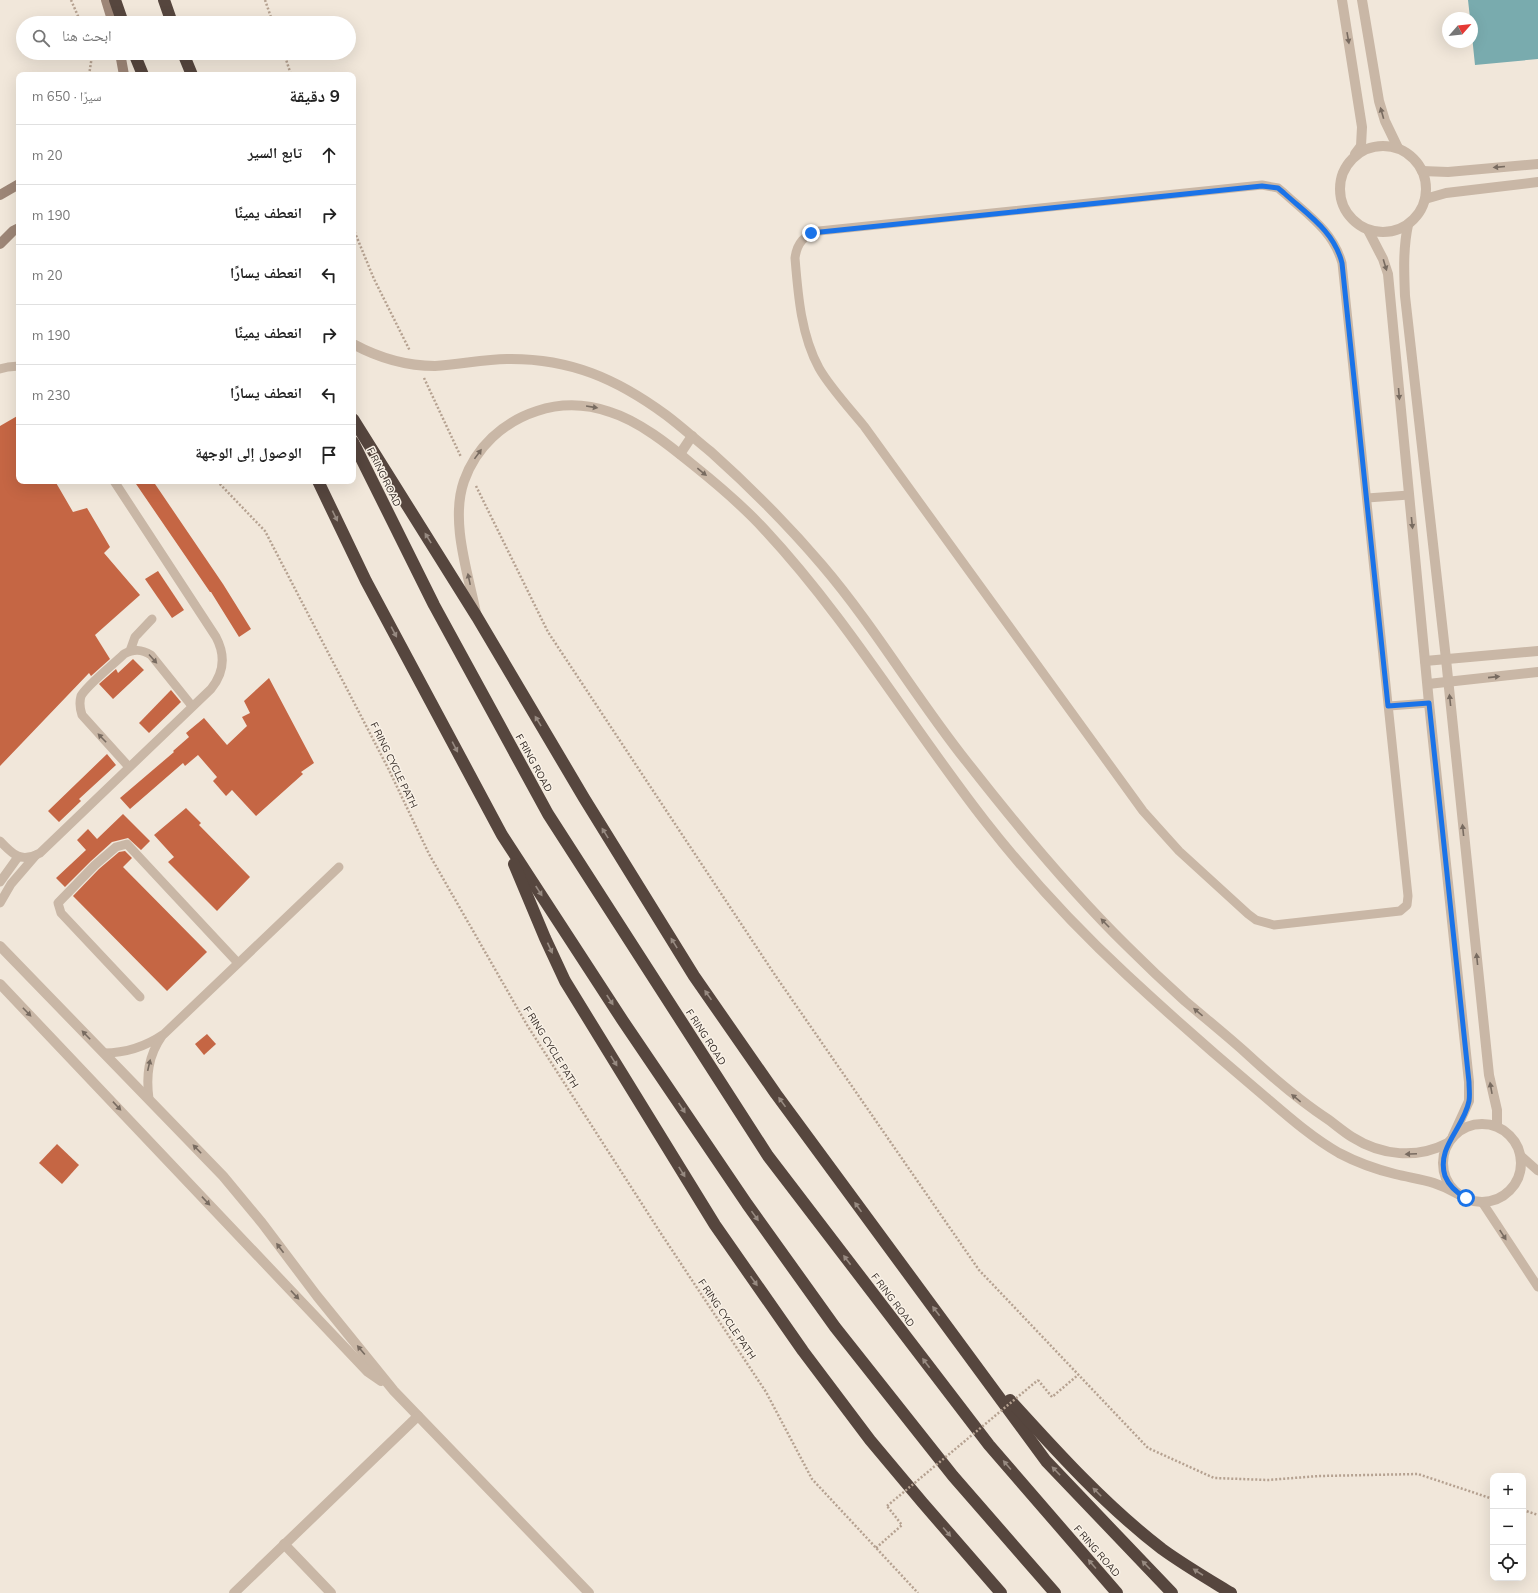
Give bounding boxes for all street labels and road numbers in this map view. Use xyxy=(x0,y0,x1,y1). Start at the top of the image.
street label: F RING ROAD xyxy=(364,445,404,509)
street label: F RING CYCLE PATH xyxy=(367,720,421,810)
street label: F RING ROAD xyxy=(513,732,555,794)
street label: F RING CYCLE PATH xyxy=(521,1004,581,1090)
street label: F RING ROAD xyxy=(683,1006,729,1068)
street label: F RING ROAD xyxy=(868,1270,918,1330)
street label: F RING CYCLE PATH xyxy=(695,1276,759,1362)
street label: F RING ROAD xyxy=(1071,1522,1123,1580)

